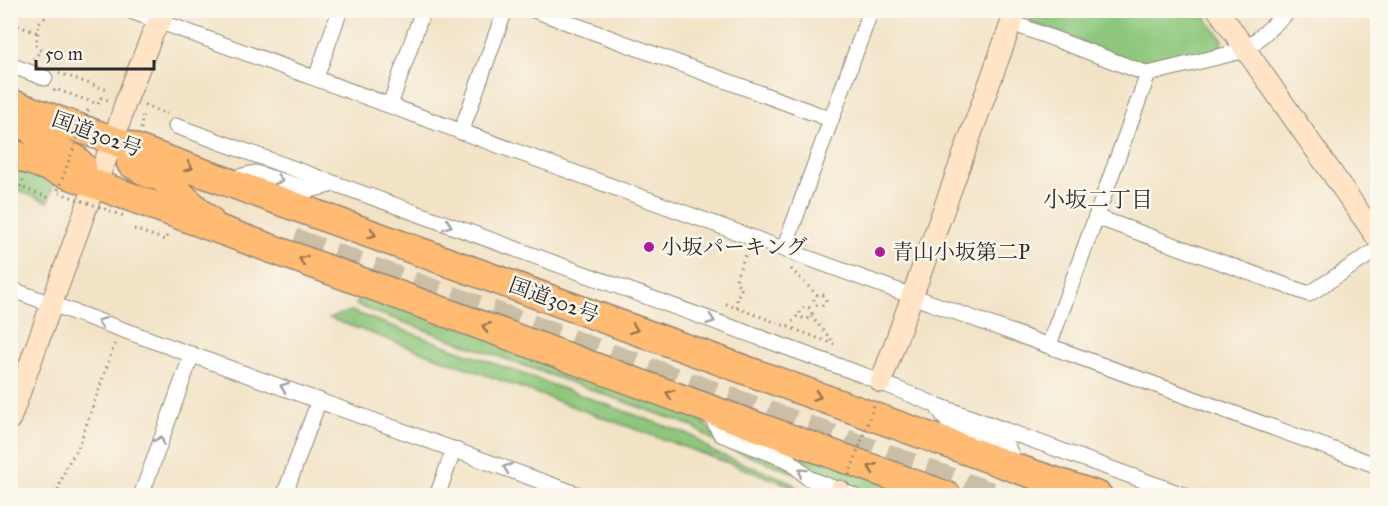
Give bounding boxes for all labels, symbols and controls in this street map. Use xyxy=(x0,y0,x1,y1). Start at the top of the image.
scale bar xyxy=(36,33,154,71)
text: 50 m xyxy=(45,43,83,65)
street label: 国道302号 xyxy=(48,106,146,162)
one-way arrow xyxy=(183,160,193,173)
one-way arrow xyxy=(273,173,284,185)
district label: 小坂二丁目 xyxy=(1043,186,1153,213)
one-way arrow xyxy=(442,218,453,231)
one-way arrow xyxy=(366,227,377,239)
place label: 小坂パーキング xyxy=(661,234,807,260)
place label: 青山小坂第二P xyxy=(892,239,1030,265)
marker: 小坂パーキング xyxy=(642,240,656,254)
marker: 青山小坂第二P xyxy=(873,245,887,259)
one-way arrow xyxy=(299,254,309,267)
street label: 国道302号 xyxy=(505,272,603,328)
one-way arrow xyxy=(705,313,715,326)
one-way arrow xyxy=(96,316,107,329)
one-way arrow xyxy=(482,321,492,334)
one-way arrow xyxy=(628,322,639,335)
one-way arrow xyxy=(280,382,290,395)
one-way arrow xyxy=(812,388,822,401)
one-way arrow xyxy=(665,389,676,401)
one-way arrow xyxy=(153,436,166,446)
one-way arrow xyxy=(502,463,513,476)
one-way arrow xyxy=(868,463,878,476)
one-way arrow xyxy=(798,468,808,479)

